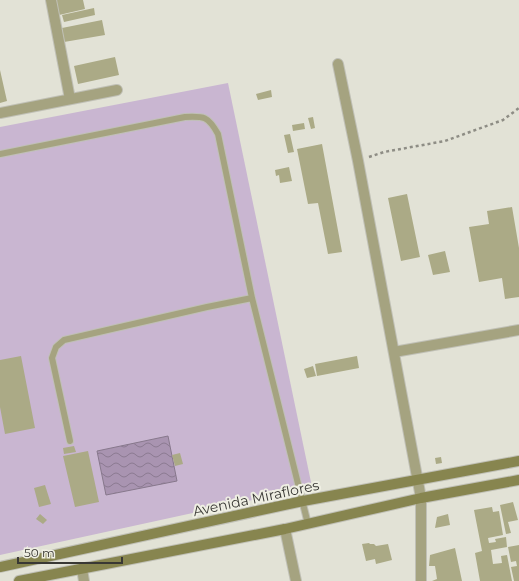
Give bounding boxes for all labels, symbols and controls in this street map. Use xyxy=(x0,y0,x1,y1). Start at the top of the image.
street label: Avenida Miraflores xyxy=(191,476,321,520)
scale bar xyxy=(18,539,122,565)
text: 50 m xyxy=(24,545,55,560)

